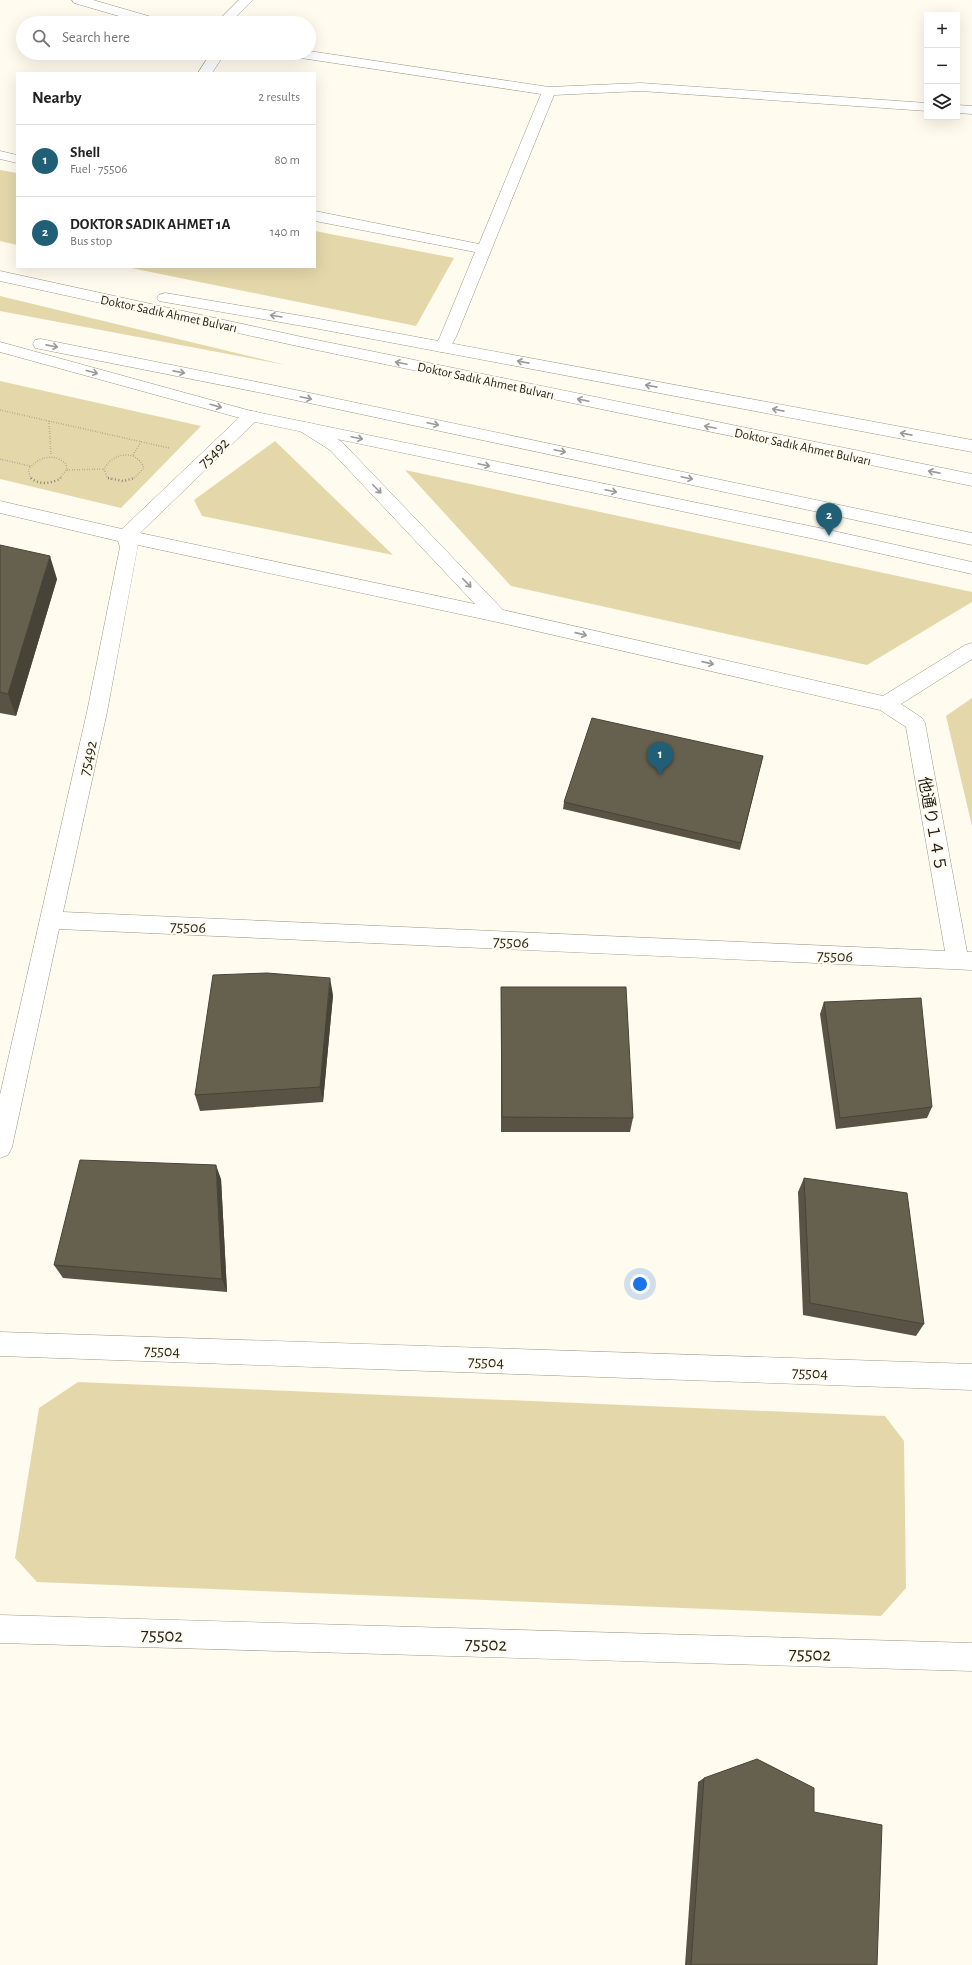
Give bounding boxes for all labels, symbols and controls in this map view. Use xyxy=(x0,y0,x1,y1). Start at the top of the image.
map controls xyxy=(924,12,960,120)
button: + xyxy=(924,12,960,48)
search box xyxy=(16,16,316,60)
icon: search xyxy=(30,27,52,49)
text: Search here xyxy=(62,30,130,45)
button: − xyxy=(924,48,960,84)
button: layers xyxy=(924,84,960,120)
text: Nearby xyxy=(32,89,82,106)
text: 2 results xyxy=(258,91,300,104)
text: Shell xyxy=(70,145,100,160)
text: 1 xyxy=(43,154,47,167)
text: 80 m xyxy=(274,154,300,167)
text: Fuel · 75506 xyxy=(70,163,127,176)
text: DOKTOR SADIK AHMET 1A xyxy=(70,217,230,232)
text: 2 xyxy=(42,226,48,239)
text: 140 m xyxy=(270,226,300,239)
text: Bus stop xyxy=(70,235,112,248)
street label: Doktor Sadık Ahmet Bulvarı xyxy=(99,294,238,335)
one-way arrow xyxy=(270,312,283,320)
one-way arrow xyxy=(45,343,58,351)
one-way arrow xyxy=(395,358,408,366)
one-way arrow xyxy=(517,358,530,366)
street label: Doktor Sadık Ahmet Bulvarı xyxy=(416,361,555,402)
one-way arrow xyxy=(85,368,98,376)
one-way arrow xyxy=(173,368,186,376)
one-way arrow xyxy=(644,382,657,390)
one-way arrow xyxy=(299,394,312,402)
one-way arrow xyxy=(577,396,590,404)
one-way arrow xyxy=(210,403,223,410)
one-way arrow xyxy=(772,406,785,414)
one-way arrow xyxy=(426,421,439,429)
one-way arrow xyxy=(704,422,717,430)
street label: Doktor Sadık Ahmet Bulvarı xyxy=(733,427,872,468)
one-way arrow xyxy=(900,430,913,438)
one-way arrow xyxy=(350,434,363,442)
street label: 75492 xyxy=(195,435,232,471)
one-way arrow xyxy=(553,448,566,456)
one-way arrow xyxy=(477,461,490,469)
one-way arrow xyxy=(928,468,941,476)
one-way arrow xyxy=(680,475,693,483)
one-way arrow xyxy=(373,484,382,494)
one-way arrow xyxy=(604,488,617,496)
pin: 2 xyxy=(816,503,842,536)
one-way arrow xyxy=(462,578,472,588)
one-way arrow xyxy=(575,630,588,638)
one-way arrow xyxy=(701,659,714,667)
street label: 75492 xyxy=(76,739,100,777)
pin: 1 xyxy=(647,742,673,775)
street label: 他通り１４５ xyxy=(916,775,949,873)
street label: 75506 xyxy=(170,918,206,936)
street label: 75506 xyxy=(493,933,529,951)
street label: 75506 xyxy=(817,947,853,965)
your location xyxy=(630,1274,650,1294)
street label: 75504 xyxy=(144,1342,181,1360)
street label: 75504 xyxy=(468,1353,505,1371)
street label: 75504 xyxy=(792,1364,829,1382)
street label: 75502 xyxy=(140,1625,184,1646)
street label: 75502 xyxy=(464,1634,508,1655)
street label: 75502 xyxy=(788,1644,832,1665)

